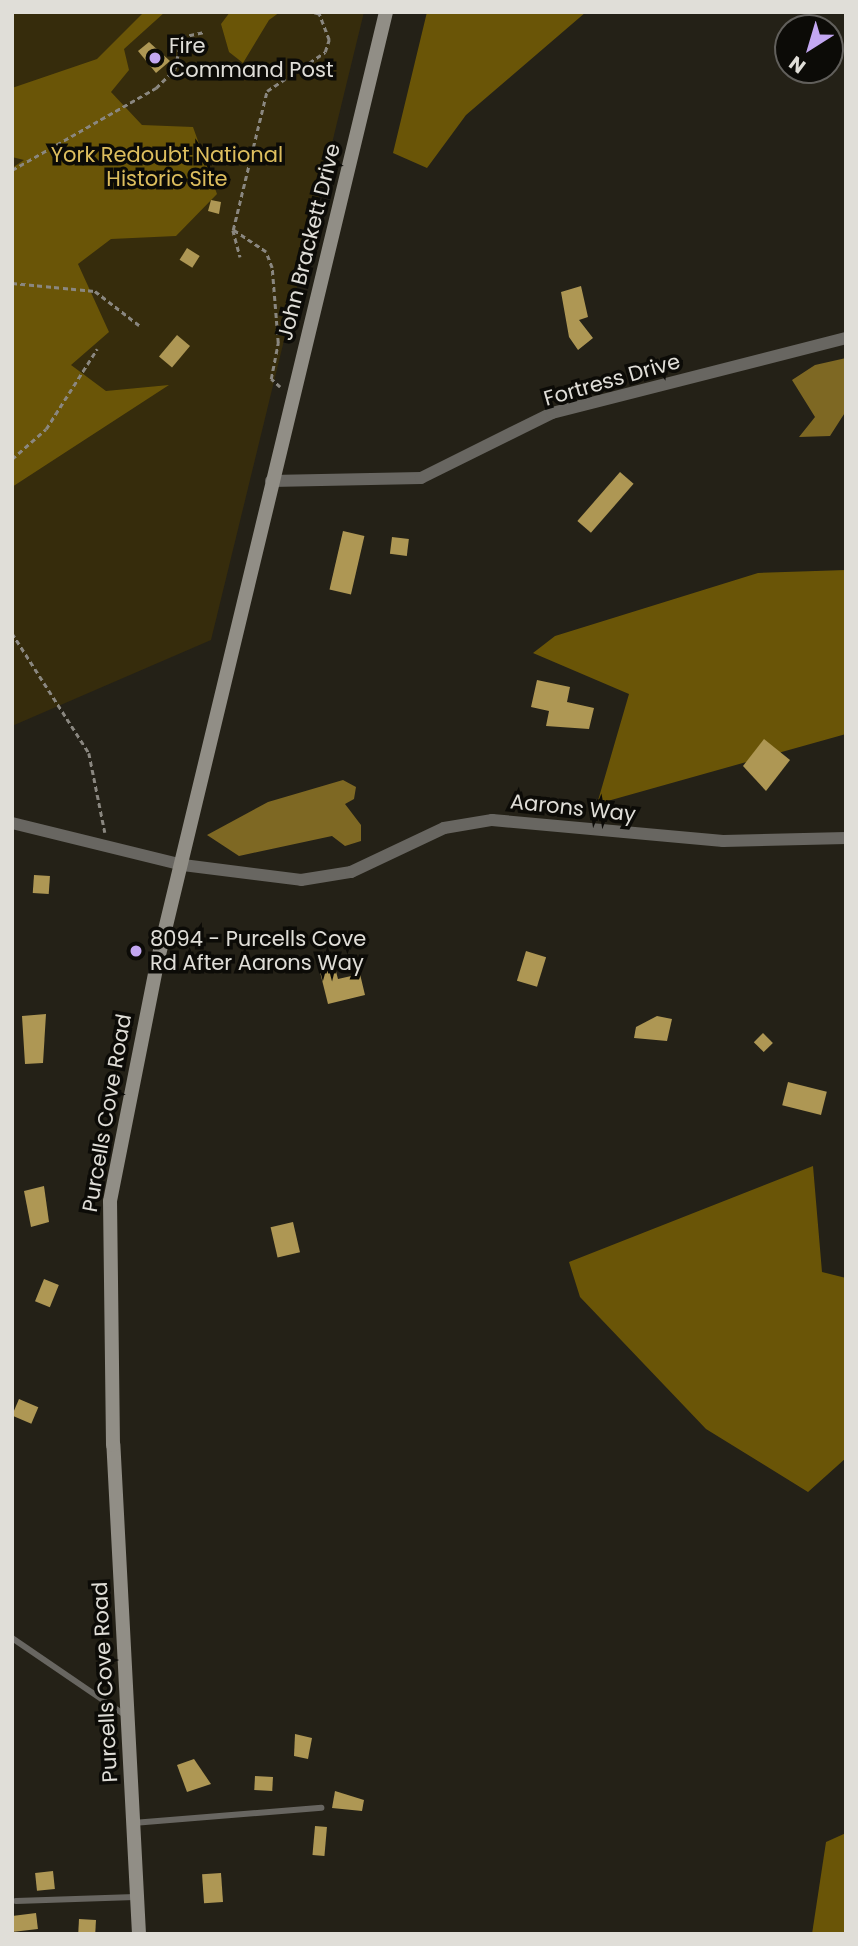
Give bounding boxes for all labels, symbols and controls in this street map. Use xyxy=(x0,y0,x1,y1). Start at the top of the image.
north arrow xyxy=(774,14,844,84)
place label: Fire Command Post xyxy=(169,33,334,83)
text: N xyxy=(783,49,811,80)
marker: Fire Command Post xyxy=(147,50,163,66)
street label: John Brackett Drive xyxy=(272,141,346,343)
park label: York Redoubt National Historic Site xyxy=(51,142,283,192)
street label: Fortress Drive xyxy=(541,349,683,411)
street label: Aarons Way xyxy=(509,789,637,827)
place label: 8094 - Purcells Cove Rd After Aarons Way xyxy=(150,926,366,976)
marker: 8094 - Purcells Cove Rd After Aarons Way xyxy=(128,943,144,959)
street label: Purcells Cove Road xyxy=(77,1012,137,1214)
street label: Purcells Cove Road xyxy=(87,1581,123,1783)

